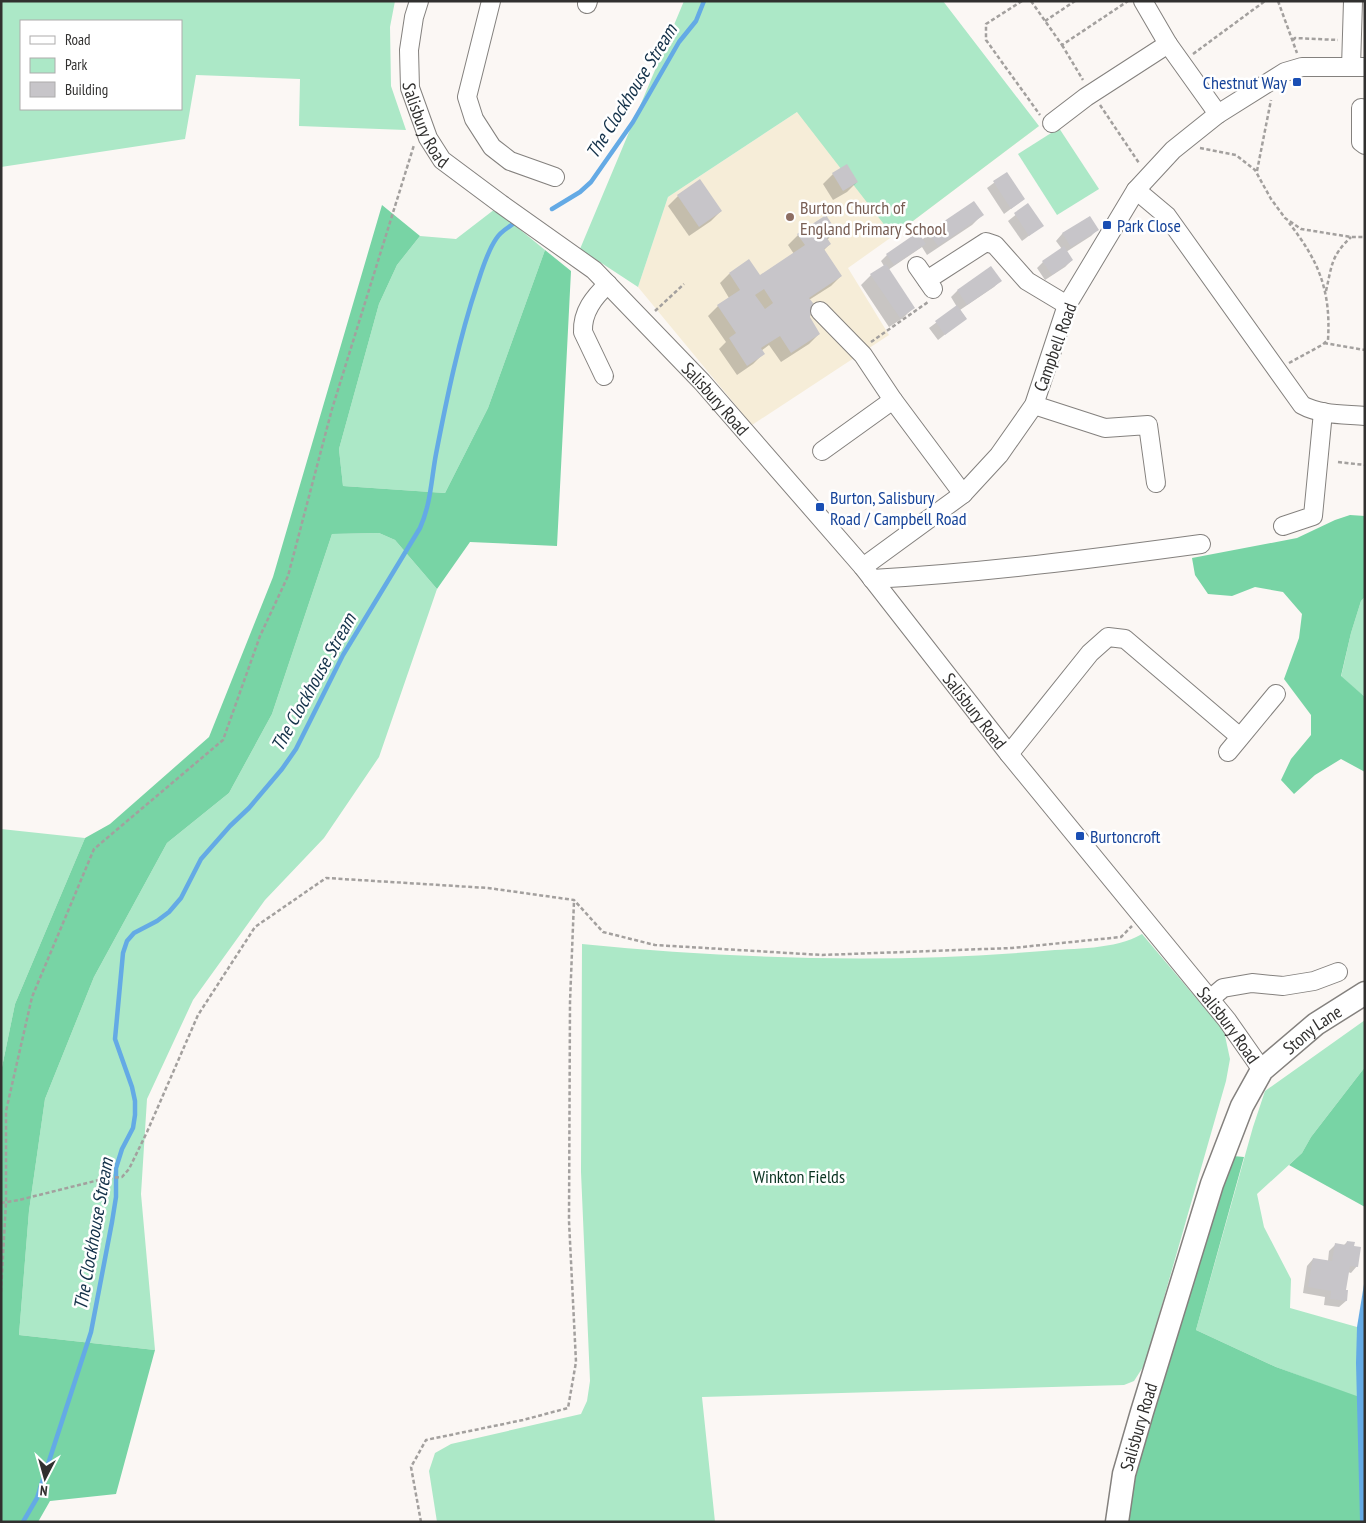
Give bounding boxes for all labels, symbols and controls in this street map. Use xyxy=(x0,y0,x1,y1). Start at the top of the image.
water label: The Clockhouse Stream xyxy=(580,18,683,163)
legend xyxy=(20,20,182,110)
text: Road xyxy=(65,30,91,49)
text: Park xyxy=(65,55,87,74)
place label: Chestnut Way xyxy=(1203,71,1287,94)
marker: Chestnut Way xyxy=(1291,76,1303,88)
text: Building xyxy=(65,80,108,99)
street label: Salisbury Road xyxy=(398,82,454,173)
place label: Burton Church of England Primary School xyxy=(800,196,947,240)
marker: Burton Church of England Primary School xyxy=(784,211,796,223)
place label: Park Close xyxy=(1117,214,1181,237)
marker: Park Close xyxy=(1101,219,1113,231)
street label: Campbell Road xyxy=(1028,299,1082,395)
street label: Salisbury Road xyxy=(677,357,754,440)
place label: Burton, Salisbury Road / Campbell Road xyxy=(830,486,967,530)
marker: Burton, Salisbury Road / Campbell Road xyxy=(814,501,826,513)
water label: The Clockhouse Stream xyxy=(265,608,362,755)
street label: Salisbury Road xyxy=(938,668,1012,753)
place label: Burtoncroft xyxy=(1090,825,1160,848)
marker: Burtoncroft xyxy=(1074,830,1086,842)
street label: Salisbury Road xyxy=(1193,982,1265,1068)
street label: Stony Lane xyxy=(1278,999,1346,1059)
water label: The Clockhouse Stream xyxy=(68,1155,118,1312)
park label: Winkton Fields xyxy=(753,1165,845,1188)
street label: Salisbury Road xyxy=(1114,1380,1162,1473)
north arrow xyxy=(20,1453,70,1503)
text: N xyxy=(39,1482,48,1500)

